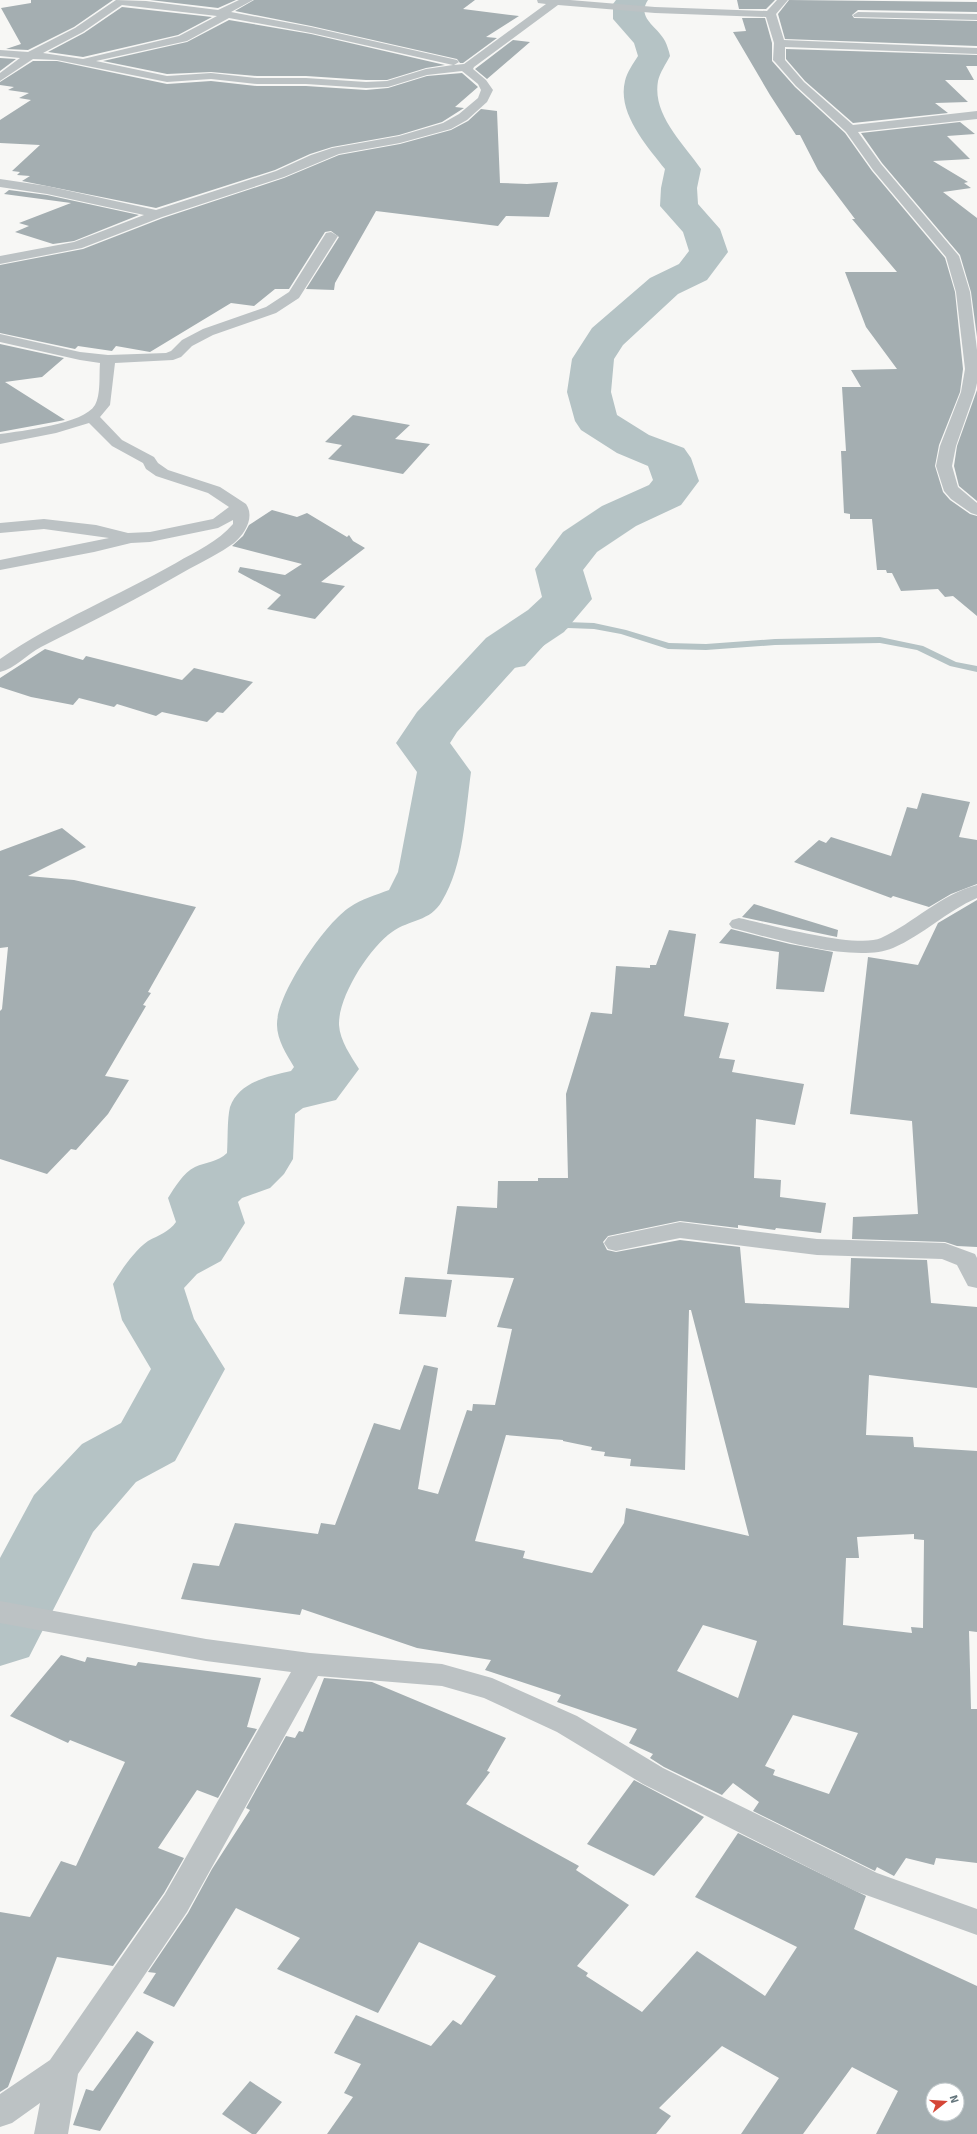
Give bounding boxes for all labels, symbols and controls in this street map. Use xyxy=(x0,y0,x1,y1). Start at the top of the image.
north arrow xyxy=(925,2082,965,2122)
text: N xyxy=(947,2094,961,2105)

